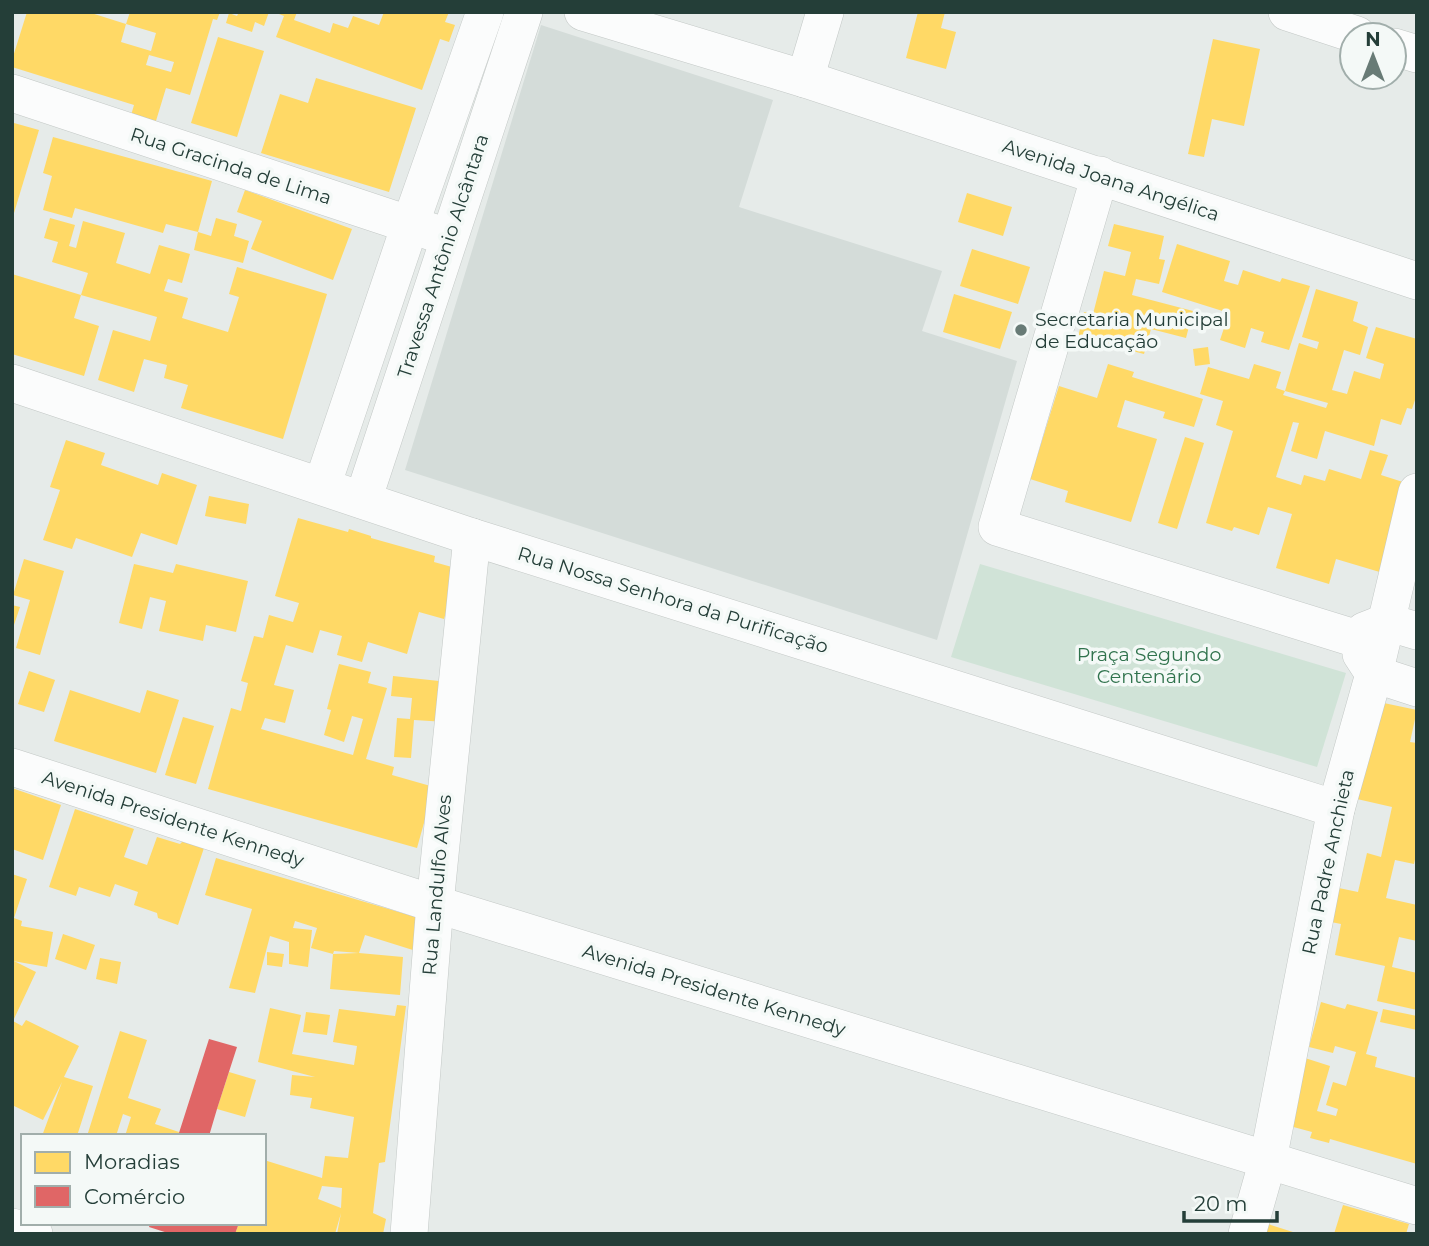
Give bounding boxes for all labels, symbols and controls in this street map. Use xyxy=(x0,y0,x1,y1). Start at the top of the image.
north arrow xyxy=(1338,21,1408,91)
text: N xyxy=(1365,28,1381,51)
street label: Rua Gracinda de Lima xyxy=(128,123,334,209)
street label: Travessa Antônio Alcântara xyxy=(393,131,493,381)
street label: Avenida Joana Angélica xyxy=(1000,134,1222,226)
place label: Secretaria Municipal de Educação xyxy=(1035,308,1229,353)
marker: Secretaria Municipal de Educação xyxy=(1013,322,1029,338)
street label: Rua Nossa Senhora da Purificação xyxy=(515,542,831,658)
park label: Praça Segundo Centenário xyxy=(1077,643,1221,688)
street label: Avenida Presidente Kennedy xyxy=(39,766,307,872)
street label: Rua Padre Anchieta xyxy=(1297,767,1359,957)
street label: Rua Landulfo Alves xyxy=(418,794,456,976)
street label: Avenida Presidente Kennedy xyxy=(580,939,849,1041)
legend xyxy=(21,1134,266,1225)
text: Moradias xyxy=(84,1149,180,1174)
scale bar xyxy=(1184,1180,1277,1224)
text: Comércio xyxy=(84,1184,185,1209)
text: 20 m xyxy=(1194,1191,1248,1216)

